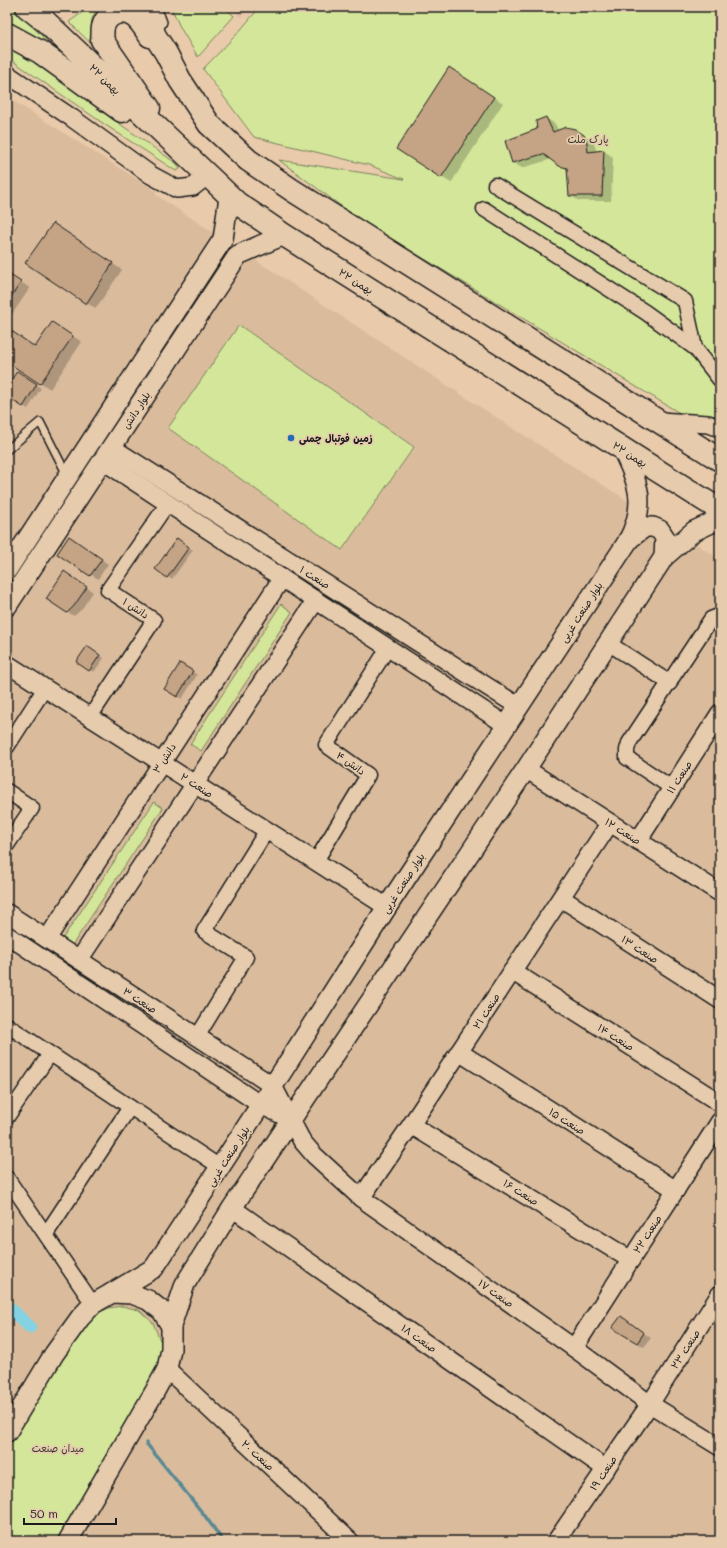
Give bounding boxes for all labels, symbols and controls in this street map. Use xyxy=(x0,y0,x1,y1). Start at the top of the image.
street label: ۲۲ بهمن xyxy=(86,61,124,97)
park label: پارک ملت xyxy=(567,132,609,146)
street label: ۲۲ بهمن xyxy=(336,265,376,297)
street label: بلوار دانش xyxy=(119,389,153,431)
place label: زمین فوتبال چمنی xyxy=(299,431,373,445)
marker: زمین فوتبال چمنی xyxy=(286,433,296,443)
street label: ۲۲ بهمن xyxy=(610,438,650,470)
street label: صنعت ۱ xyxy=(297,562,333,592)
street label: بلوار صنعت غربی xyxy=(556,579,607,645)
street label: دانش ۱ xyxy=(120,594,152,622)
street label: دانش ۳ xyxy=(149,740,179,776)
street label: دانش ۴ xyxy=(334,748,368,778)
street label: صنعت ۱۱ xyxy=(663,758,695,796)
street label: صنعت ۲ xyxy=(178,769,216,801)
street label: صنعت ۱۲ xyxy=(602,814,644,848)
street label: بلوار صنعت غربی xyxy=(378,850,429,916)
street label: صنعت ۱۳ xyxy=(619,932,661,966)
street label: صنعت ۳ xyxy=(120,984,160,1016)
street label: صنعت ۲۱ xyxy=(469,990,503,1032)
street label: صنعت ۱۴ xyxy=(595,1020,637,1054)
street label: صنعت ۱۵ xyxy=(546,1104,588,1138)
street label: بلوار صنعت غربی xyxy=(203,1123,254,1189)
street label: صنعت ۱۶ xyxy=(501,1176,541,1208)
street label: صنعت ۲۲ xyxy=(629,1212,665,1256)
street label: صنعت ۱۷ xyxy=(476,1276,516,1310)
street label: صنعت ۱۸ xyxy=(399,1321,439,1355)
street label: صنعت ۲۳ xyxy=(667,1327,703,1371)
street label: صنعت ۲۰ xyxy=(239,1436,277,1474)
park label: میدان صنعت xyxy=(32,1441,84,1455)
street label: صنعت ۱۹ xyxy=(586,1453,620,1493)
scale bar xyxy=(24,1500,116,1526)
text: 50 m xyxy=(30,1505,58,1521)

